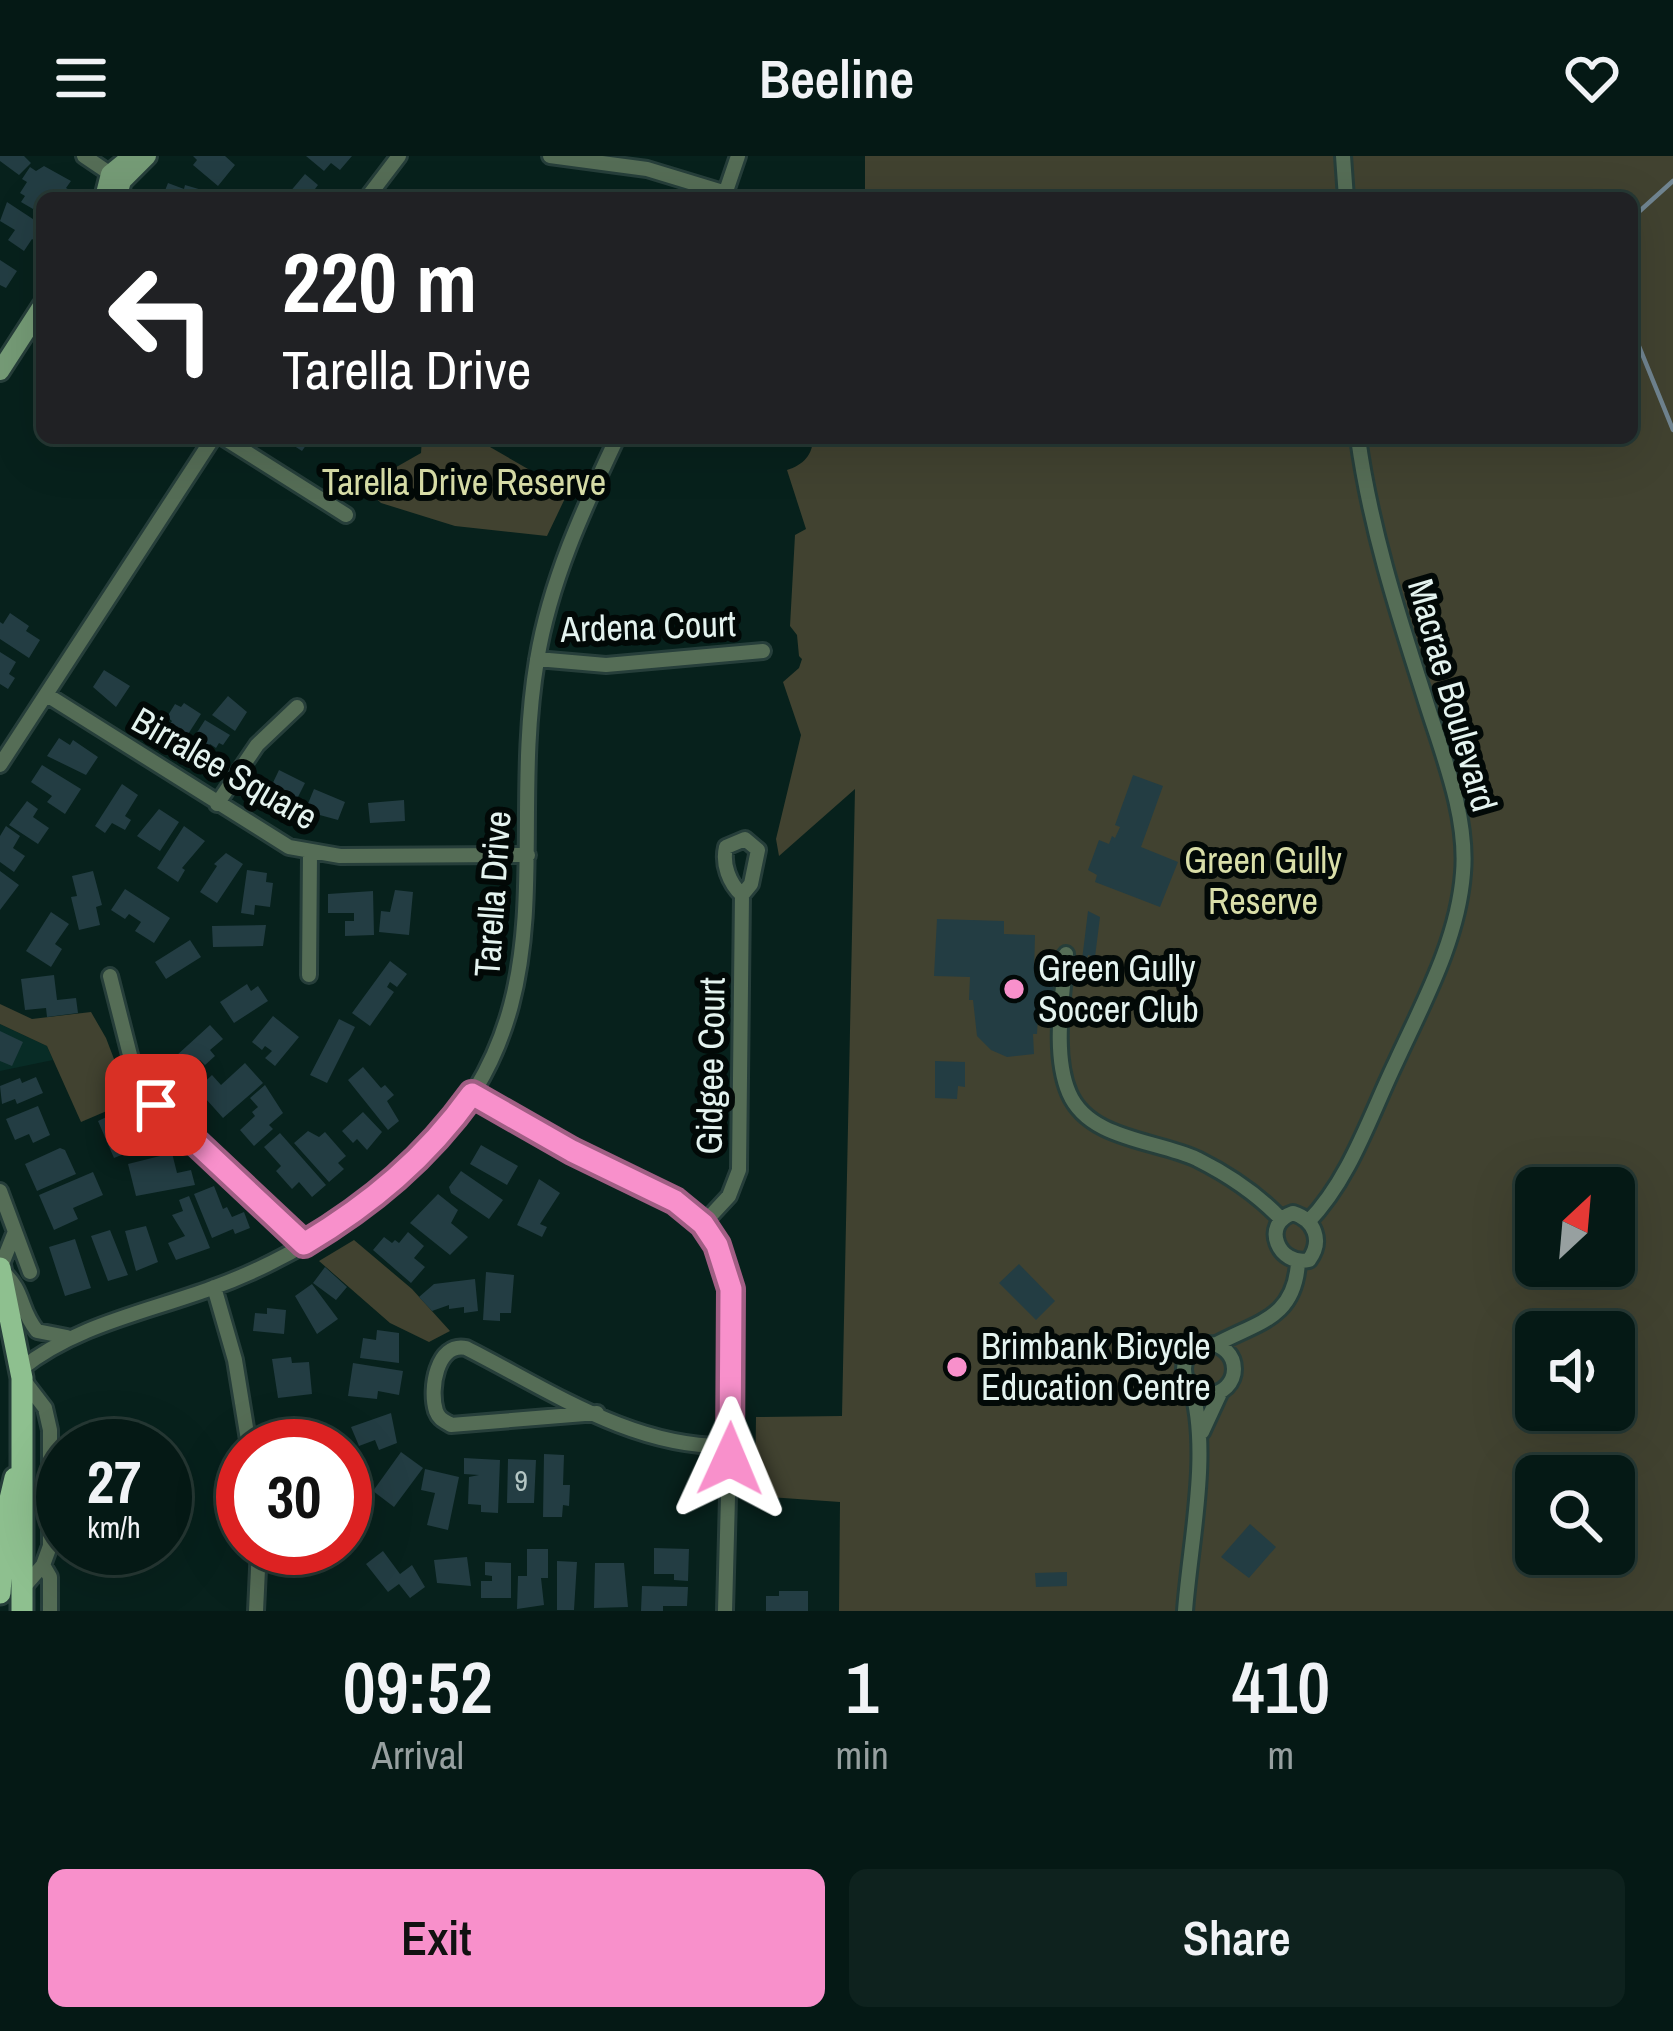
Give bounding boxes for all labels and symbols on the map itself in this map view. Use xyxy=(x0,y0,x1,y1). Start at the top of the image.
park label: Tarella Drive Reserve xyxy=(322,458,606,506)
street label: Macrae Boulevard xyxy=(1397,573,1509,817)
street label: Ardena Court xyxy=(558,599,737,653)
street label: Birralee Square xyxy=(123,696,327,840)
street label: Tarella Drive xyxy=(462,809,522,979)
park label: Green Gully Reserve xyxy=(1184,836,1342,925)
place label: Green Gully Soccer Club xyxy=(1038,944,1199,1033)
marker: Green Gully Soccer Club xyxy=(1001,976,1027,1002)
street label: Gidgee Court xyxy=(684,977,736,1155)
pin xyxy=(105,1054,207,1156)
north arrow xyxy=(1515,1167,1635,1287)
place label: Brimbank Bicycle Education Centre xyxy=(981,1322,1211,1411)
marker: Brimbank Bicycle Education Centre xyxy=(944,1354,970,1380)
position arrow xyxy=(667,1396,793,1522)
speed limit sign: 30 xyxy=(216,1419,372,1575)
house number: 9 xyxy=(514,1460,528,1500)

